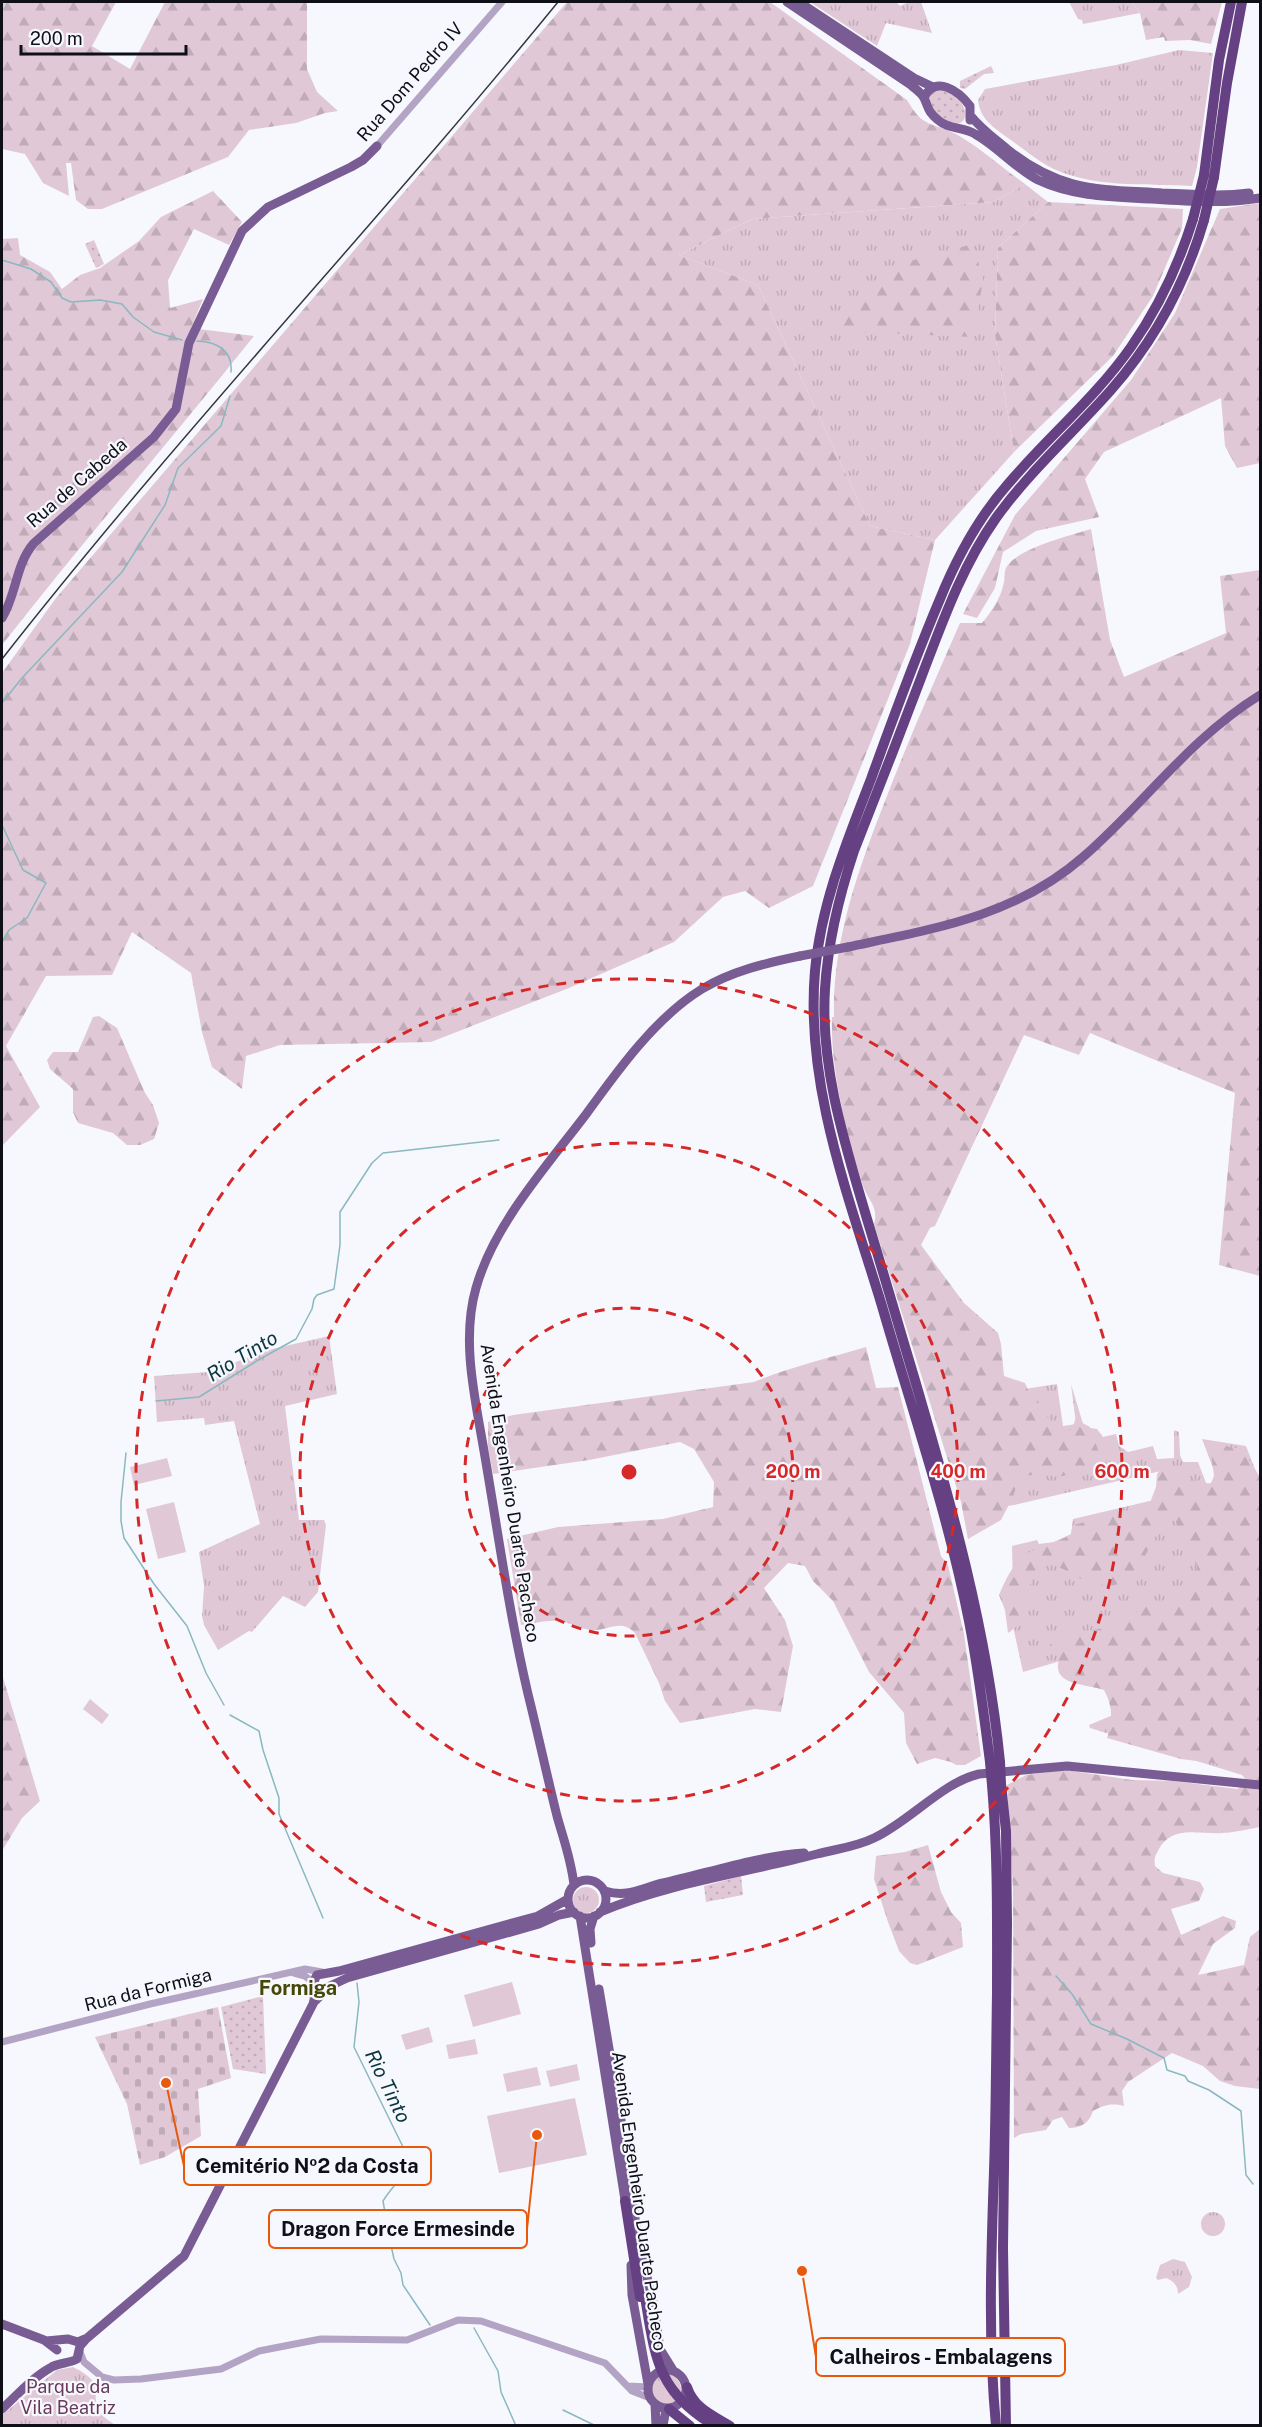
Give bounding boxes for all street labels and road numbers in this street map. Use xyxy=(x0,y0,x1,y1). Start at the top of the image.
street label: Rua Dom Pedro IV xyxy=(352,18,467,145)
street label: Rua de Cabeda xyxy=(22,433,131,532)
street label: Avenida Engenheiro Duarte Pacheco xyxy=(476,1342,545,1644)
street label: Rua da Formiga xyxy=(82,1964,214,2015)
street label: Avenida Engenheiro Duarte Pacheco xyxy=(608,2050,671,2352)

